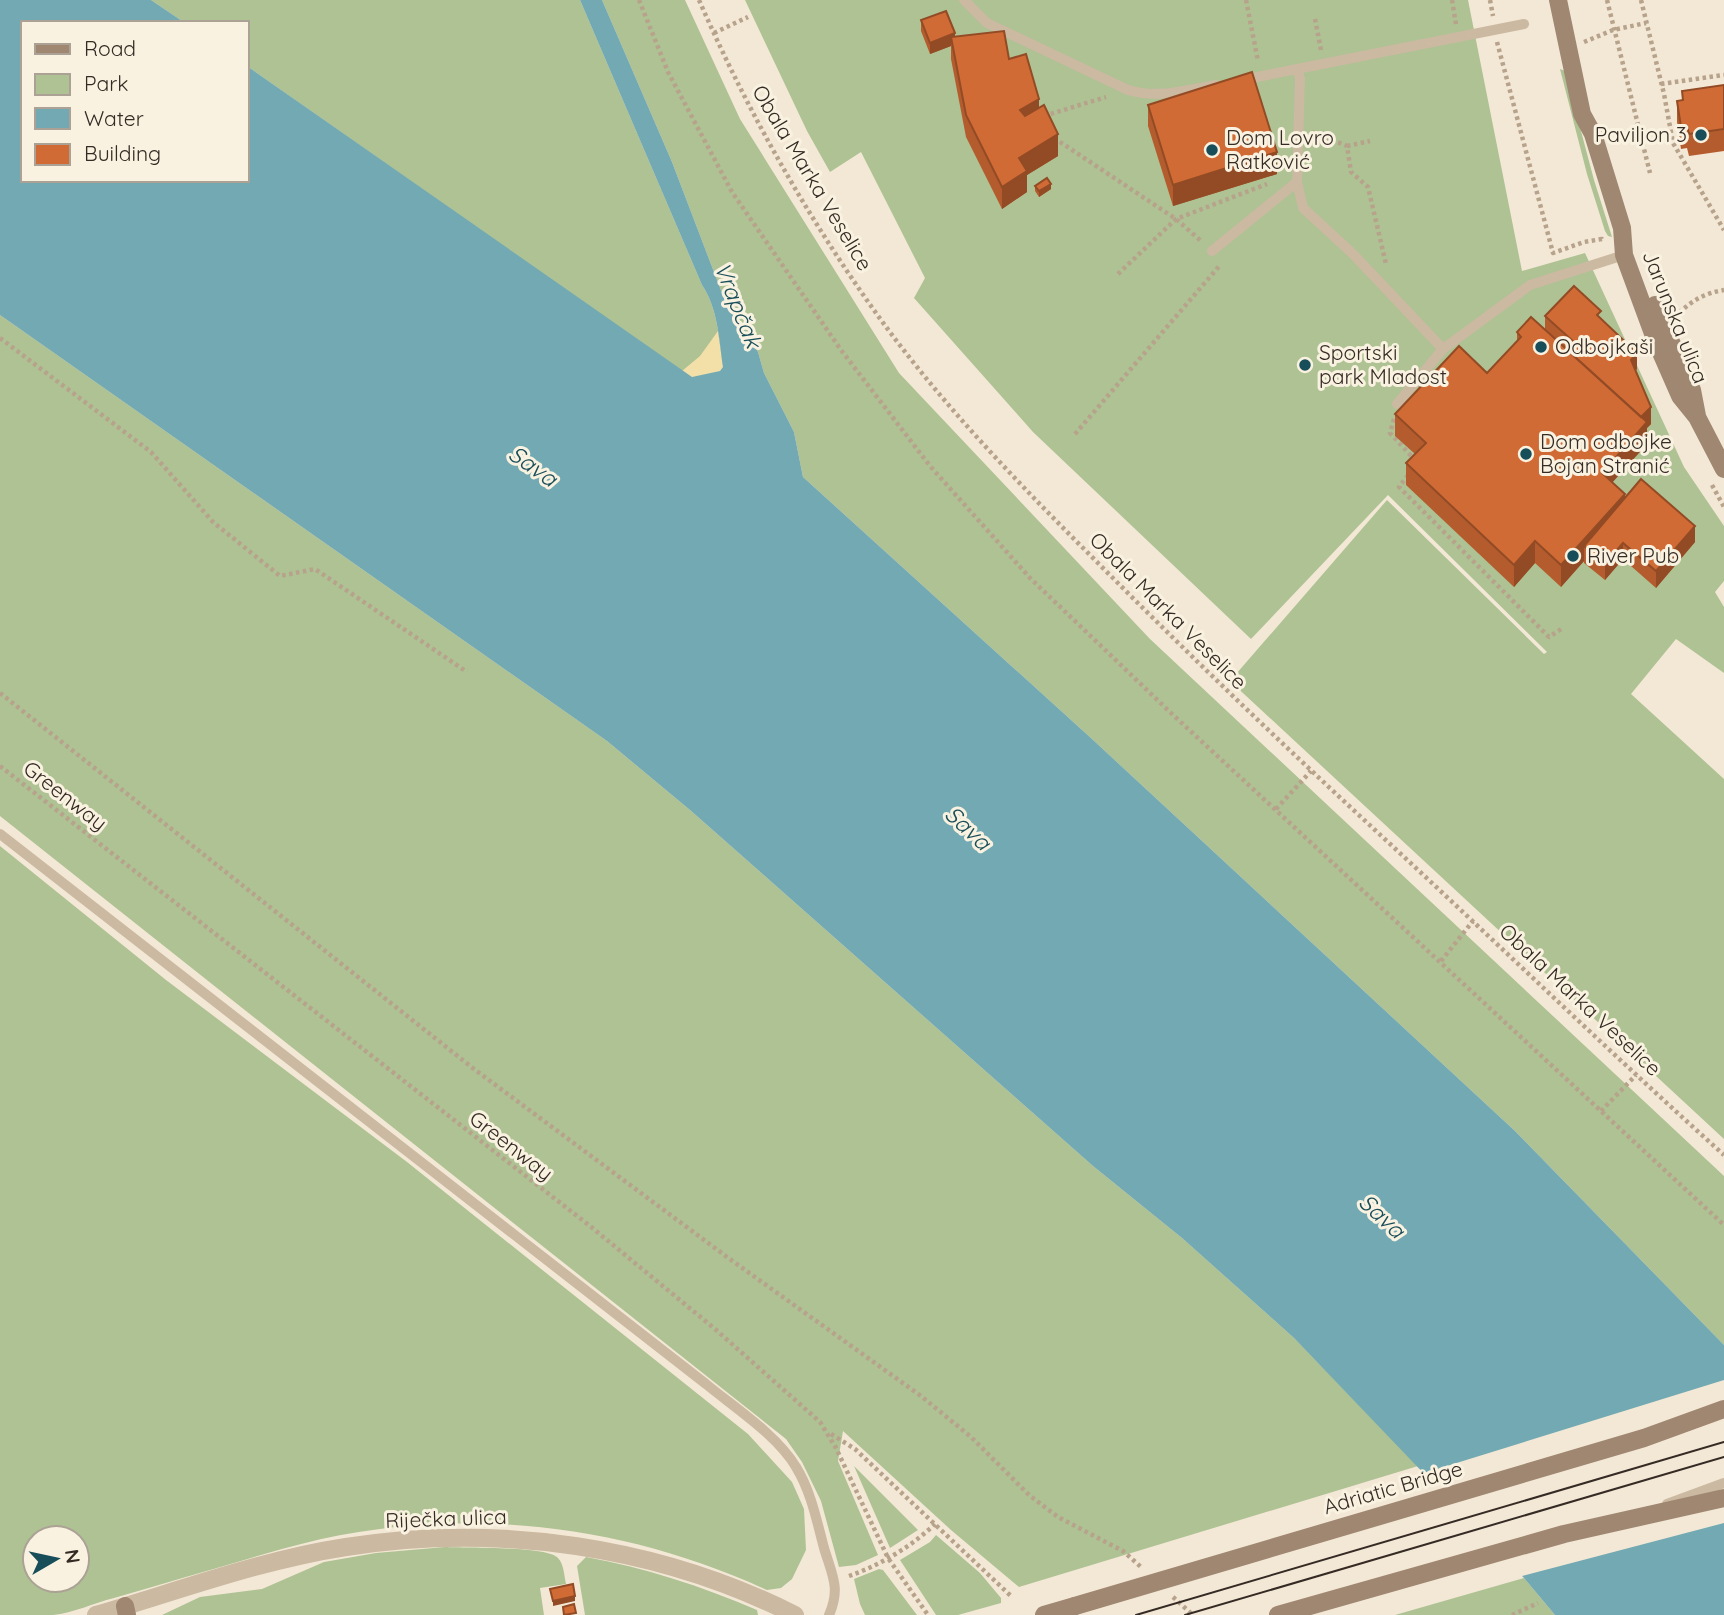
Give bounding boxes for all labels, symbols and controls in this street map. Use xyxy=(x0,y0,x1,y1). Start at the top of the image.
legend xyxy=(21,21,248,182)
text: Road xyxy=(84,35,136,61)
text: Park xyxy=(84,70,128,96)
street label: Obala Marka Veselice xyxy=(747,80,879,275)
text: Water xyxy=(84,105,144,131)
place label: Paviljon 3 xyxy=(1595,121,1687,147)
place label: Dom Lovro Ratković xyxy=(1226,124,1334,174)
marker: Paviljon 3 xyxy=(1693,127,1709,143)
text: Building xyxy=(84,140,161,166)
marker: Dom Lovro Ratković xyxy=(1204,142,1220,158)
street label: Jarunska ulica xyxy=(1637,246,1714,387)
water label: Vrapčak xyxy=(708,258,769,353)
place label: Odbojkaši xyxy=(1555,333,1653,359)
place label: Sportski park Mladost xyxy=(1319,339,1447,389)
marker: Odbojkaši xyxy=(1533,339,1549,355)
marker: Sportski park Mladost xyxy=(1297,357,1313,373)
place label: Dom odbojke Bojan Stranić xyxy=(1540,428,1672,478)
water label: Sava xyxy=(503,439,564,493)
marker: Dom odbojke Bojan Stranić xyxy=(1518,446,1534,462)
street label: Obala Marka Veselice xyxy=(1085,526,1253,694)
place label: River Pub xyxy=(1587,542,1679,568)
marker: River Pub xyxy=(1565,548,1581,564)
street label: Greenway xyxy=(19,755,112,836)
water label: Sava xyxy=(939,799,998,857)
street label: Obala Marka Veselice xyxy=(1494,918,1667,1081)
street label: Greenway xyxy=(465,1105,558,1186)
water label: Sava xyxy=(1353,1187,1412,1245)
street label: Adriatic Bridge xyxy=(1320,1455,1465,1519)
street label: Riječka ulica xyxy=(385,1503,507,1533)
north arrow xyxy=(21,1524,91,1594)
text: N xyxy=(60,1548,86,1565)

